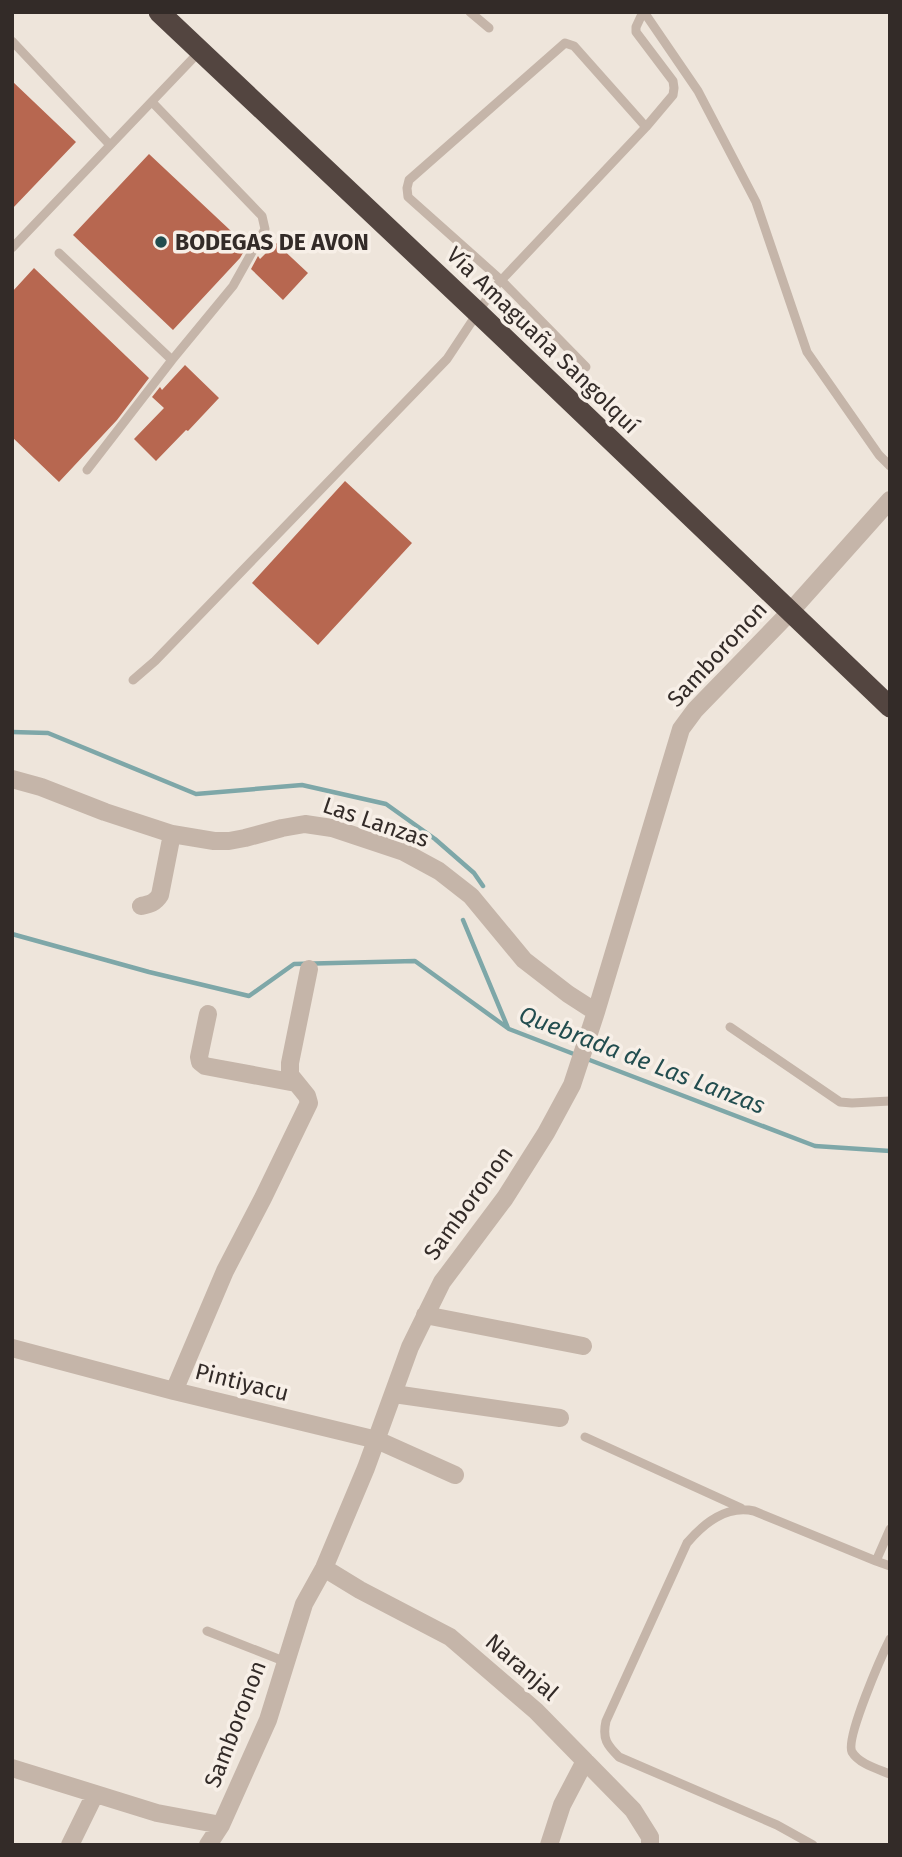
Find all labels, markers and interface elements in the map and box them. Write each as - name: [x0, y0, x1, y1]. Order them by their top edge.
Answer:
- place label: BODEGAS DE AVON: [175, 228, 369, 256]
- marker: BODEGAS DE AVON: [153, 234, 169, 250]
- street label: Vía Amaguaña Sangolquí: [441, 241, 645, 439]
- street label: Samboronon: [661, 595, 773, 713]
- street label: Las Lanzas: [319, 791, 433, 853]
- water label: Quebrada de Las Lanzas: [515, 1000, 769, 1120]
- street label: Samboronon: [417, 1141, 519, 1265]
- street label: Pintiyacu: [192, 1357, 292, 1407]
- street label: Naranjal: [480, 1628, 564, 1707]
- street label: Samboronon: [198, 1656, 272, 1792]

